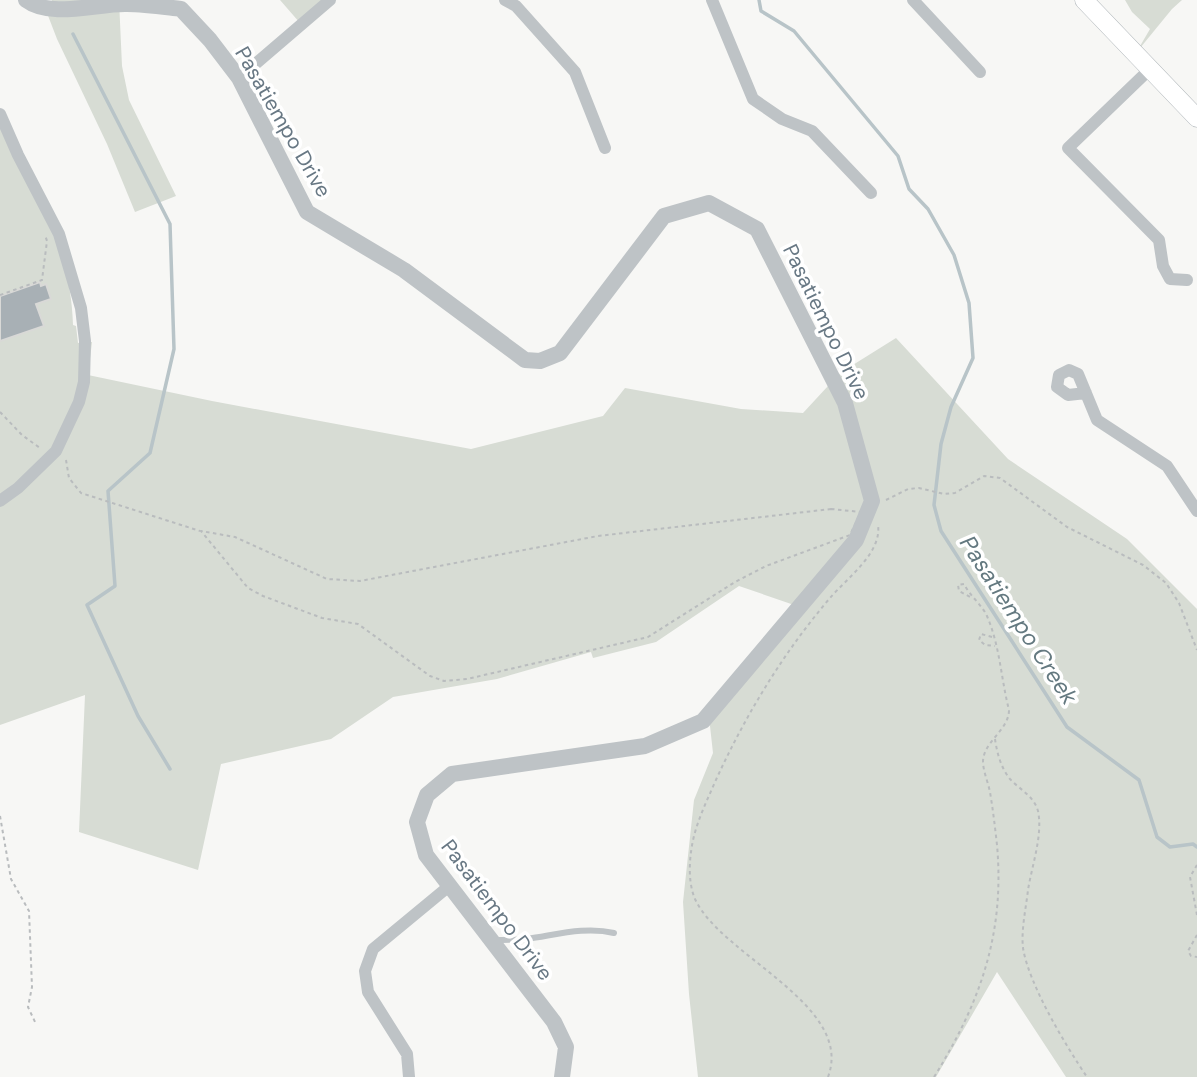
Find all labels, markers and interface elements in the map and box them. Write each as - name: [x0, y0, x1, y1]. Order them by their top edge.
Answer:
- street label: Pasatiempo Drive: [228, 42, 338, 203]
- street label: Pasatiempo Drive: [776, 240, 876, 404]
- water label: Pasatiempo Creek: [953, 530, 1085, 710]
- street label: Pasatiempo Drive: [435, 834, 559, 986]

